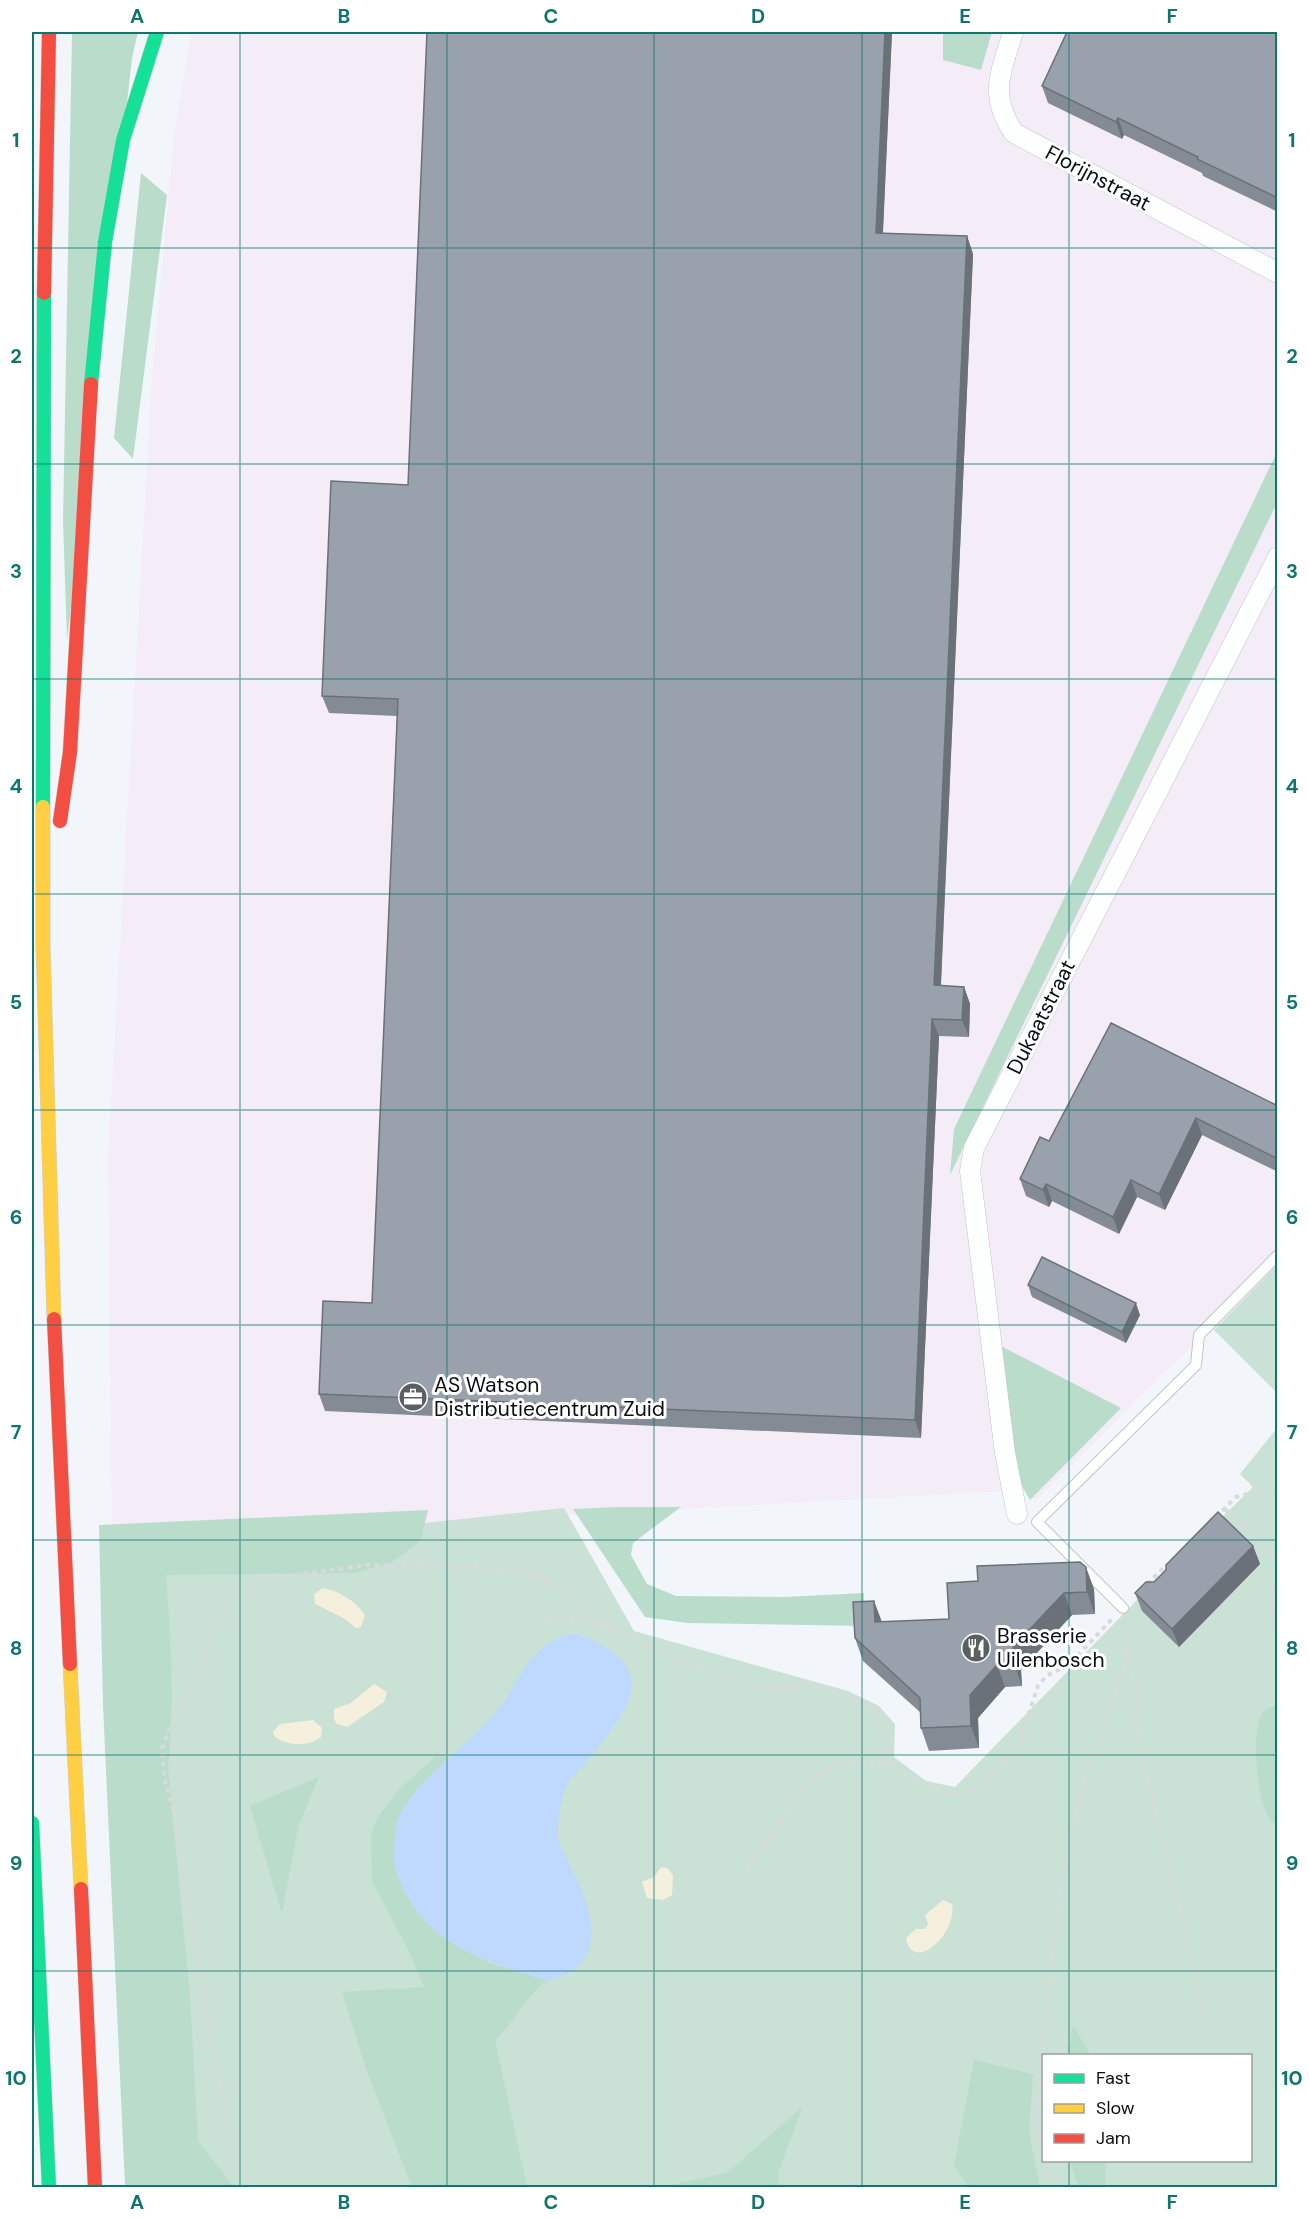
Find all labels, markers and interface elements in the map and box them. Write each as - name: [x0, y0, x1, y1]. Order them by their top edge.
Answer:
- text: A: [130, 3, 144, 29]
- text: B: [338, 3, 350, 29]
- text: C: [544, 3, 558, 29]
- text: D: [751, 3, 765, 29]
- text: E: [959, 3, 971, 29]
- text: F: [1166, 3, 1178, 29]
- text: 1: [12, 127, 20, 153]
- text: 1: [1288, 127, 1296, 153]
- street label: Florijnstraat: [1041, 139, 1155, 217]
- text: 2: [10, 343, 22, 369]
- text: 2: [1286, 343, 1298, 369]
- text: 3: [10, 558, 22, 584]
- text: 3: [1286, 558, 1298, 584]
- text: 4: [10, 773, 23, 799]
- text: 4: [1286, 773, 1299, 799]
- street label: Dukaatstraat: [1000, 955, 1082, 1079]
- text: 5: [10, 989, 22, 1015]
- text: 5: [1286, 989, 1298, 1015]
- text: 6: [10, 1204, 22, 1230]
- text: 6: [1286, 1204, 1298, 1230]
- place label: AS Watson Distributiecentrum Zuid: [434, 1371, 665, 1423]
- office icon: AS Watson Distributiecentrum Zuid: [397, 1381, 429, 1413]
- text: 7: [11, 1419, 22, 1445]
- text: 7: [1287, 1419, 1298, 1445]
- place label: Brasserie Uilenbosch: [997, 1622, 1105, 1674]
- restaurant icon: Brasserie Uilenbosch: [960, 1632, 992, 1664]
- text: 8: [10, 1635, 22, 1661]
- text: 8: [1286, 1635, 1298, 1661]
- text: 9: [10, 1850, 22, 1876]
- text: 9: [1286, 1850, 1298, 1876]
- legend: [1042, 2054, 1252, 2162]
- text: 10: [5, 2065, 27, 2091]
- text: 10: [1281, 2065, 1303, 2091]
- text: Fast: [1096, 2066, 1131, 2090]
- text: Slow: [1096, 2096, 1135, 2120]
- text: Jam: [1096, 2126, 1131, 2150]
- text: A: [130, 2189, 144, 2215]
- text: B: [338, 2189, 350, 2215]
- text: C: [544, 2189, 558, 2215]
- text: D: [751, 2189, 765, 2215]
- text: E: [959, 2189, 971, 2215]
- text: F: [1166, 2189, 1178, 2215]

